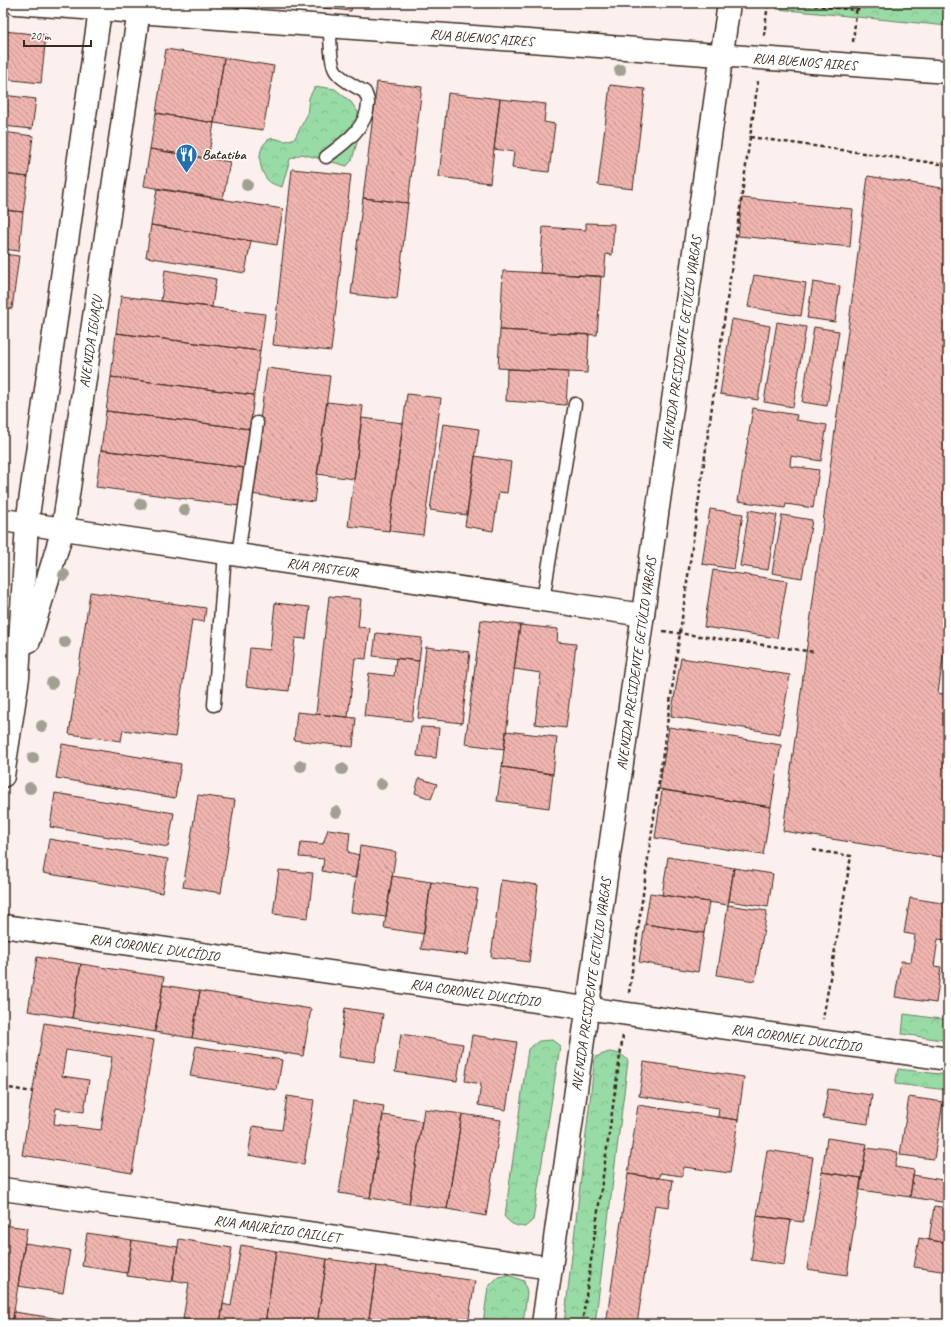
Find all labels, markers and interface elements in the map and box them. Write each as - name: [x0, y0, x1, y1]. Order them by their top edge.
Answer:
- scale bar: [24, 22, 91, 48]
- street label: RUA BUENOS AIRES: [429, 25, 536, 50]
- text: 20 m: [30, 28, 52, 44]
- street label: RUA BUENOS AIRES: [752, 49, 860, 74]
- restaurant icon: Batatiba: [174, 141, 200, 174]
- place label: Batatiba: [202, 146, 248, 163]
- street label: AVENIDA PRESIDENTE GETÚLIO VARGAS: [658, 233, 705, 450]
- street label: AVENIDA IGUAÇU: [75, 292, 106, 389]
- street label: RUA PASTEUR: [286, 554, 361, 581]
- street label: AVENIDA PRESIDENTE GETÚLIO VARGAS: [613, 554, 660, 771]
- street label: AVENIDA PRESIDENTE GETÚLIO VARGAS: [567, 875, 615, 1092]
- street label: RUA CORONEL DULCÍDIO: [89, 930, 222, 965]
- street label: RUA CORONEL DULCÍDIO: [410, 975, 543, 1010]
- street label: RUA CORONEL DULCÍDIO: [730, 1020, 864, 1055]
- street label: RUA MAURÍCIO CAILLET: [213, 1211, 345, 1247]

